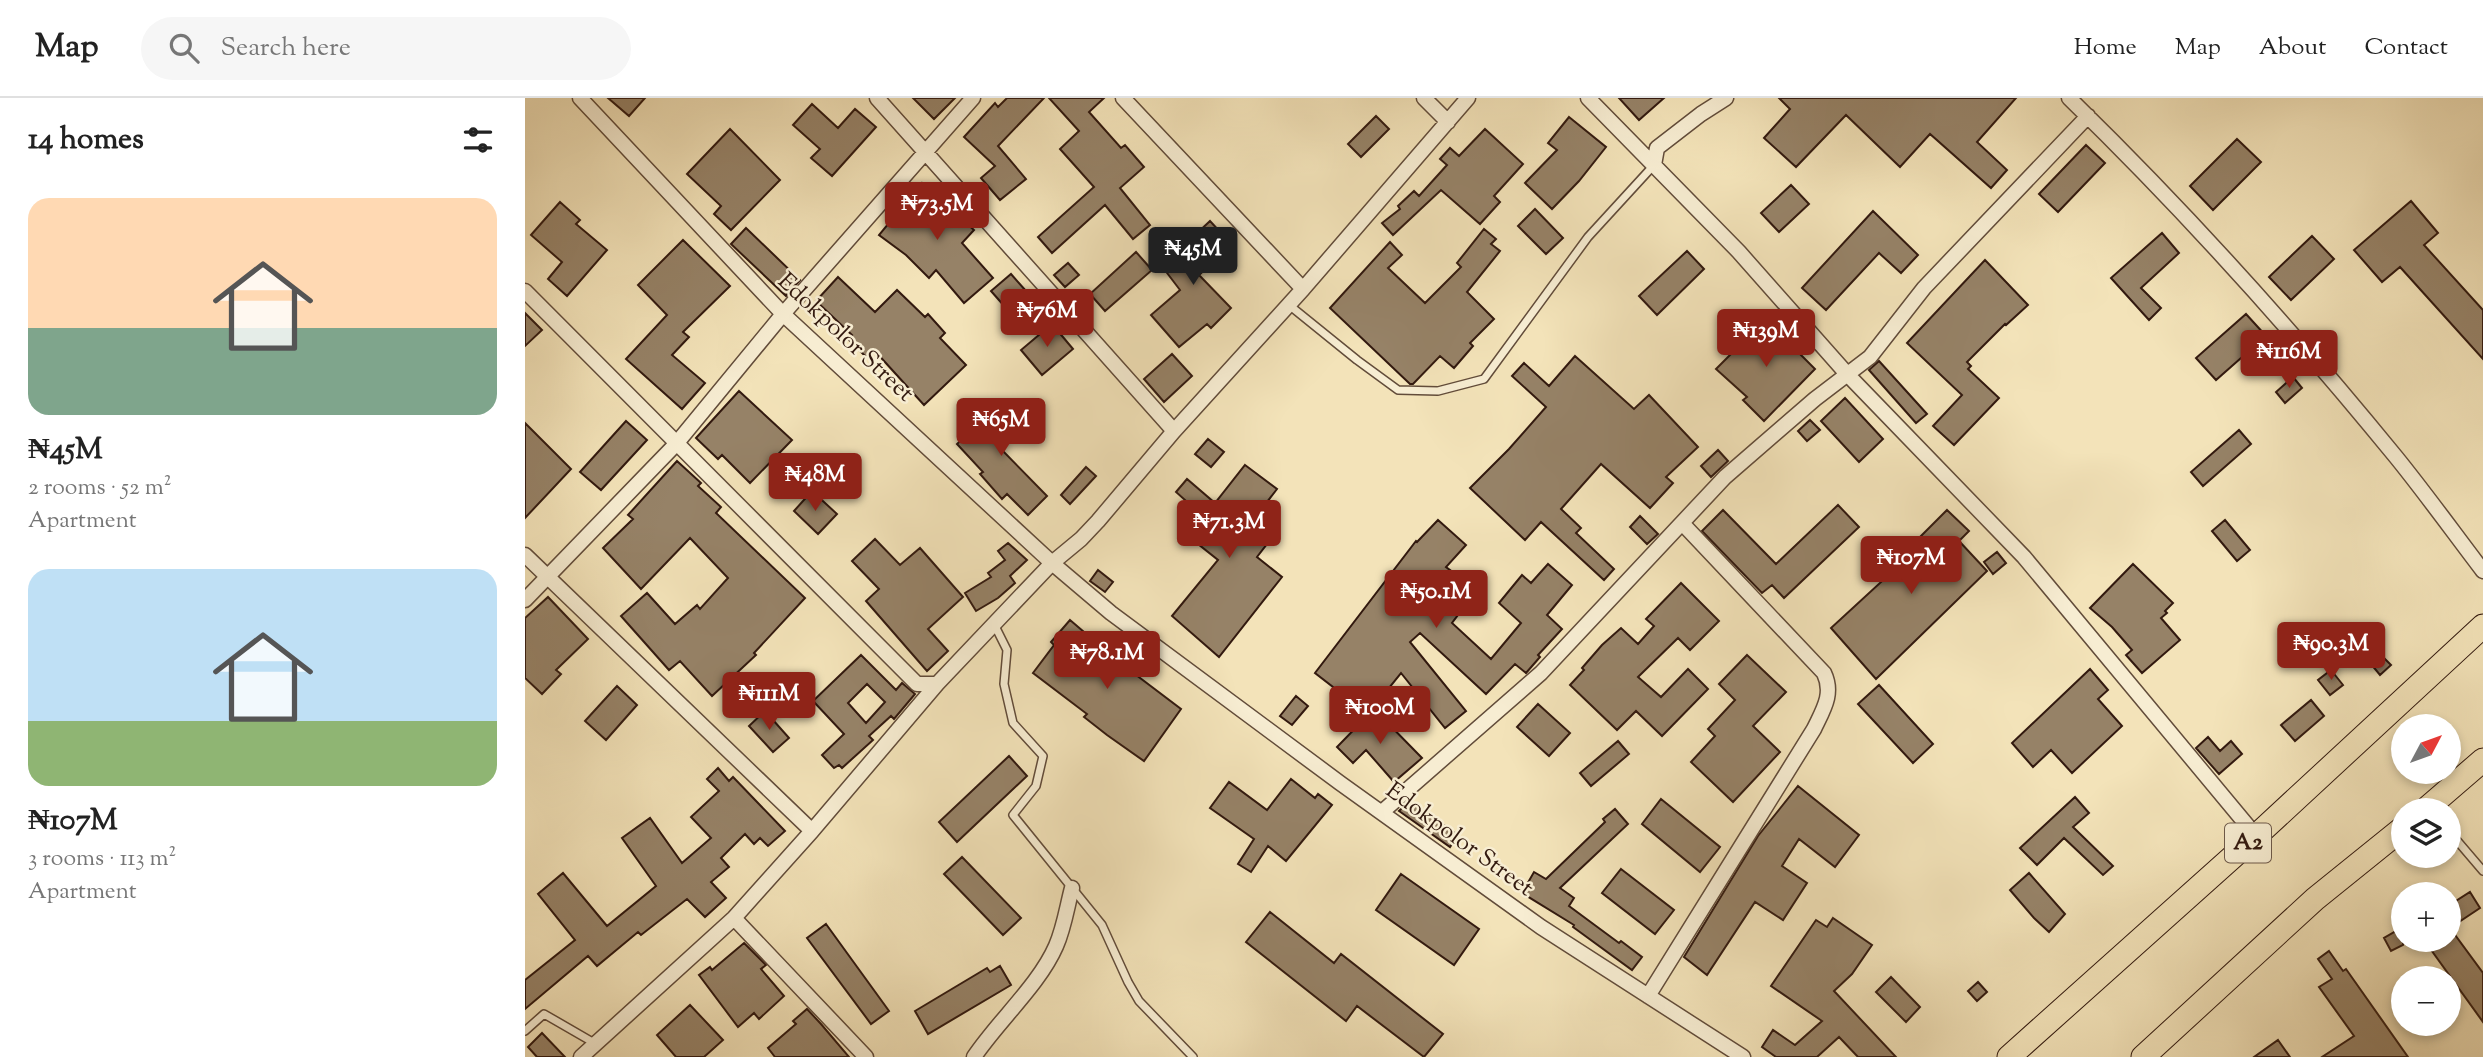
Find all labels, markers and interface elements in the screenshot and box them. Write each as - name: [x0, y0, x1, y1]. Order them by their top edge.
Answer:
- search box: [141, 17, 631, 80]
- text: Map: [35, 24, 99, 72]
- icon: search: [165, 29, 203, 67]
- text: Search here: [221, 30, 351, 67]
- text: Home: [2074, 31, 2137, 65]
- text: Map: [2175, 31, 2221, 65]
- text: About: [2259, 31, 2326, 65]
- text: Contact: [2364, 31, 2448, 65]
- text: 14 homes: [28, 119, 144, 162]
- icon: filters: [459, 121, 497, 159]
- pin: ₦73.5M: [880, 183, 994, 242]
- text: ₦73.5M: [901, 188, 973, 221]
- pin: ₦45M: [1152, 228, 1234, 287]
- text: ₦45M: [1164, 233, 1222, 266]
- icon: home: [200, 243, 326, 369]
- street label: Edokpolor Street: [769, 266, 921, 410]
- pin: ₦76M: [1006, 289, 1088, 349]
- text: ₦76M: [1017, 295, 1077, 328]
- pin: ₦139M: [1717, 310, 1815, 369]
- text: ₦139M: [1733, 315, 1799, 348]
- pin: ₦116M: [2240, 330, 2338, 390]
- text: ₦116M: [2257, 336, 2321, 369]
- pin: ₦65M: [960, 398, 1042, 458]
- text: ₦65M: [972, 404, 1030, 437]
- text: ₦45M: [28, 429, 103, 472]
- pin: ₦48M: [774, 454, 856, 513]
- text: ₦48M: [785, 459, 845, 492]
- text: 2 rooms · 52 m²: [28, 472, 171, 505]
- pin: ₦71.3M: [1172, 500, 1286, 560]
- text: Apartment: [28, 505, 137, 538]
- text: ₦71.3M: [1193, 506, 1265, 539]
- pin: ₦107M: [1862, 536, 1960, 596]
- text: ₦107M: [1877, 542, 1945, 575]
- pin: ₦50.1M: [1379, 570, 1493, 630]
- text: ₦50.1M: [1401, 576, 1471, 609]
- icon: home: [200, 614, 326, 740]
- pin: ₦90.3M: [2274, 622, 2388, 682]
- text: ₦90.3M: [2293, 628, 2369, 661]
- pin: ₦78.1M: [1050, 632, 1164, 691]
- text: ₦78.1M: [1070, 637, 1144, 670]
- pin: ₦111M: [720, 672, 818, 732]
- text: ₦111M: [738, 678, 800, 711]
- pin: ₦100M: [1331, 686, 1429, 746]
- text: ₦100M: [1345, 692, 1415, 725]
- north arrow: [2391, 714, 2461, 784]
- map controls: [2391, 714, 2461, 1036]
- street label: Edokpolor Street: [1378, 775, 1540, 905]
- button: layers: [2391, 798, 2461, 868]
- text: ₦107M: [28, 800, 118, 843]
- road number: A2: [2225, 824, 2271, 862]
- text: 3 rooms · 113 m²: [28, 843, 176, 876]
- text: Apartment: [28, 876, 137, 909]
- button: +: [2391, 882, 2461, 952]
- button: −: [2391, 966, 2461, 1036]

